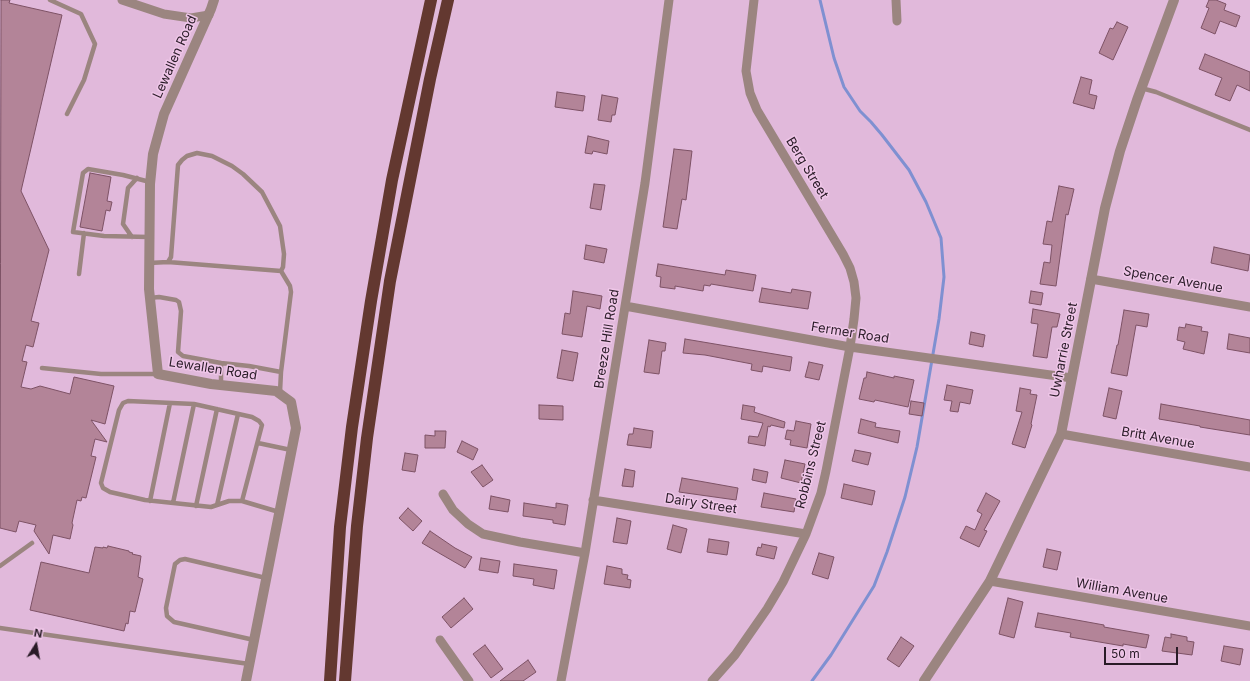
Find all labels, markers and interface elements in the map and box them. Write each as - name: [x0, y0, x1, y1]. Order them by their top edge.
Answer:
- street label: Lewallen Road: [150, 13, 200, 101]
- street label: Berg Street: [783, 134, 831, 202]
- street label: Spencer Avenue: [1122, 264, 1224, 296]
- street label: Breeze Hill Road: [591, 288, 623, 390]
- street label: Uwharrie Street: [1047, 301, 1081, 399]
- street label: Fermer Road: [810, 319, 890, 347]
- street label: Lewallen Road: [168, 354, 258, 384]
- street label: Robbins Street: [793, 419, 829, 511]
- street label: Britt Avenue: [1120, 424, 1196, 452]
- street label: Dairy Street: [664, 491, 738, 517]
- street label: William Avenue: [1075, 575, 1169, 607]
- north arrow: [16, 625, 56, 665]
- text: N: [33, 626, 44, 641]
- scale bar: [1106, 639, 1180, 665]
- text: 50 m: [1111, 646, 1140, 661]

